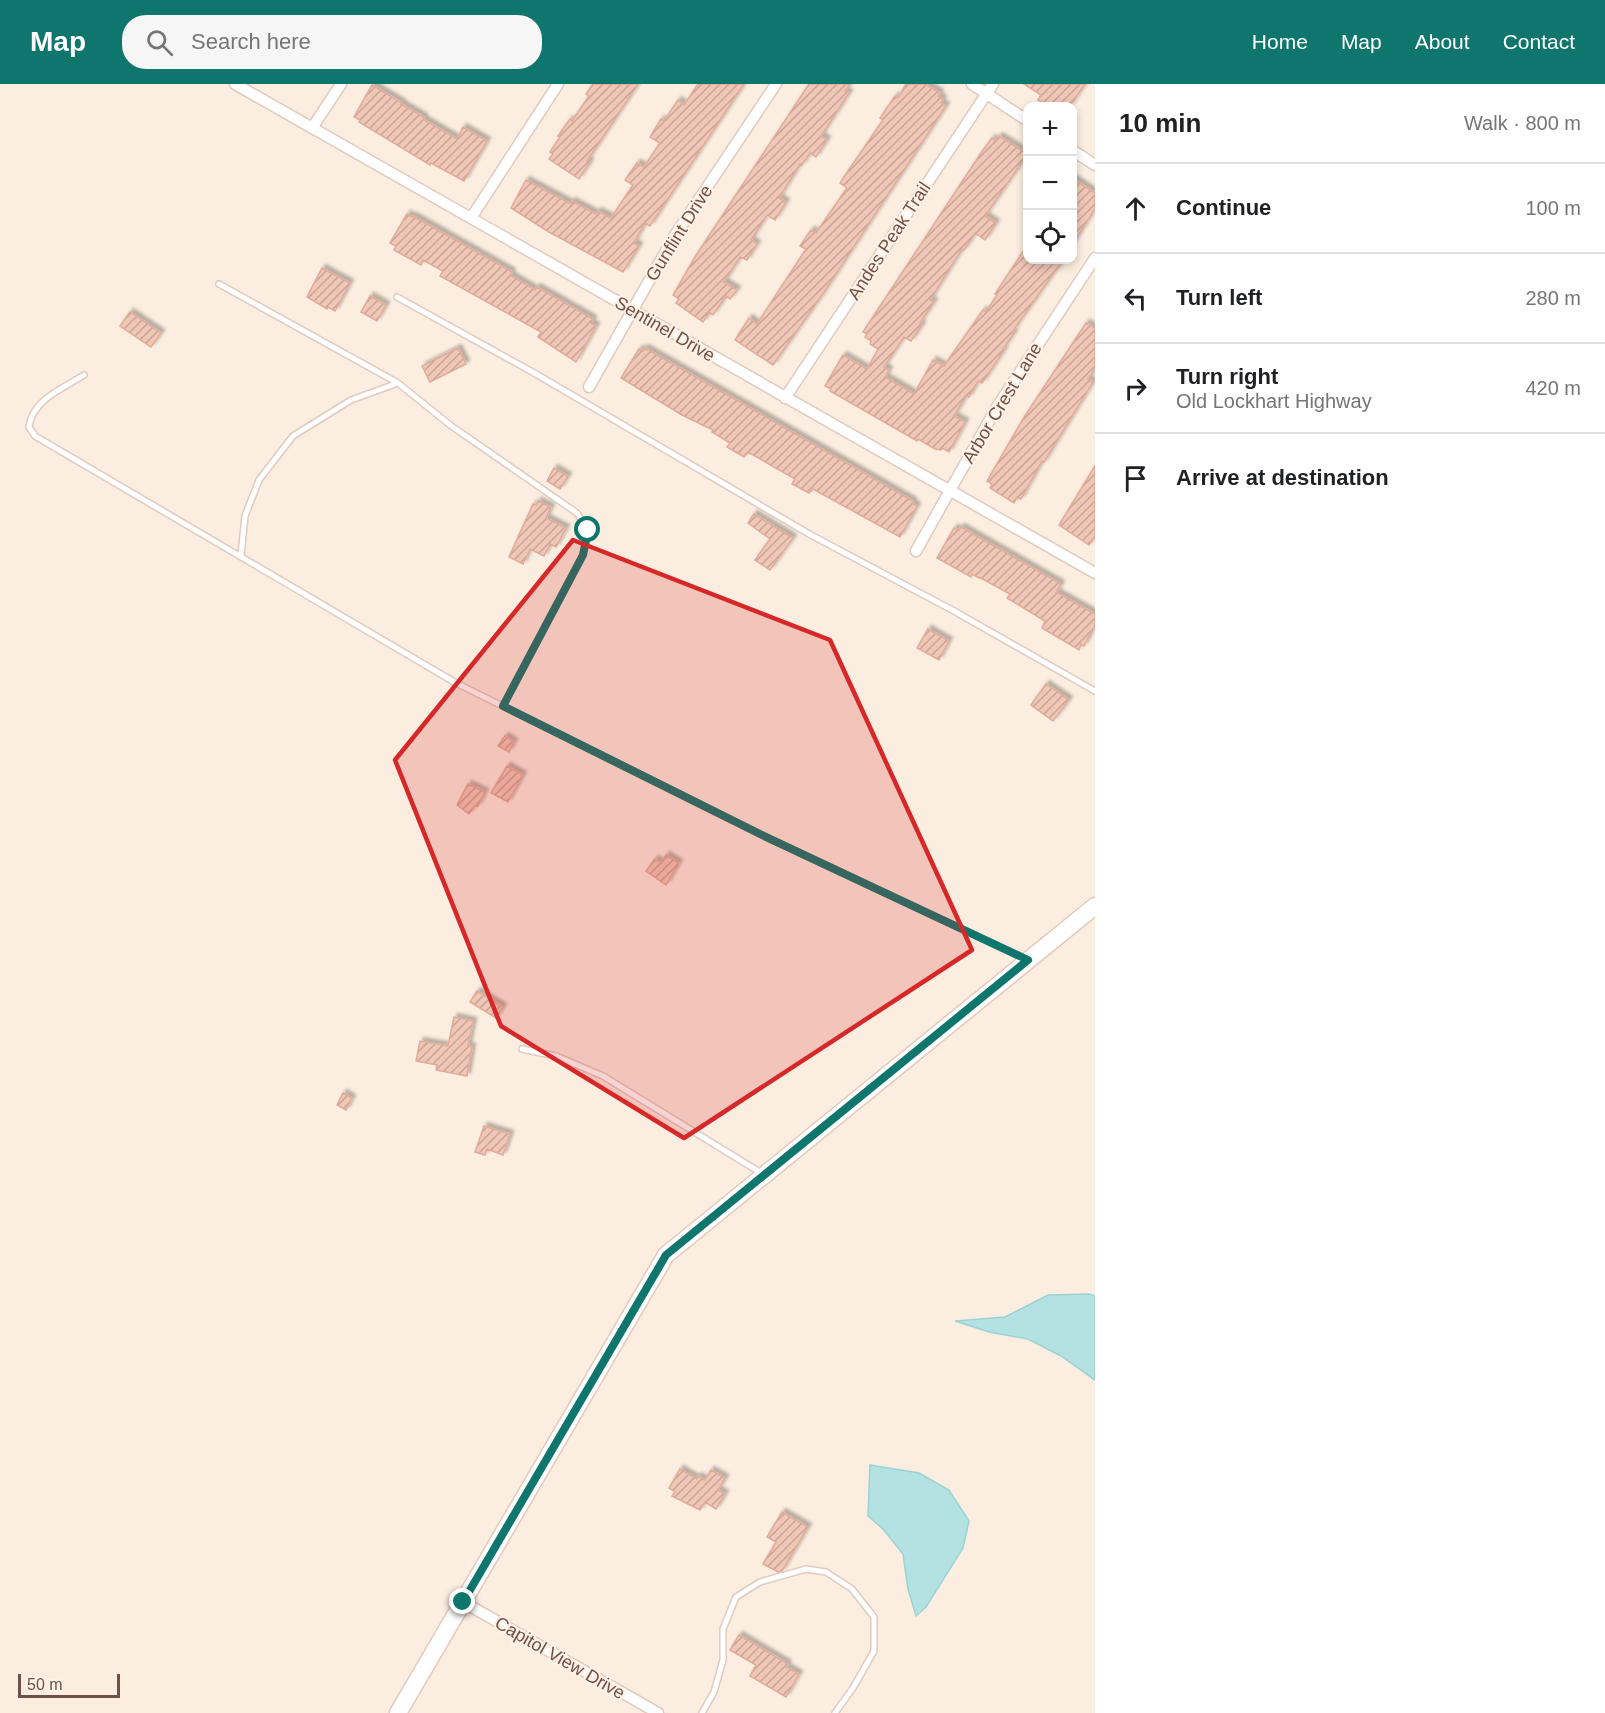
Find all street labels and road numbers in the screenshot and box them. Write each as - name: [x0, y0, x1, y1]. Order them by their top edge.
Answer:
- street label: Andes Peak Trail: [844, 178, 934, 304]
- street label: Gunflint Drive: [642, 181, 716, 285]
- street label: Sentinel Drive: [611, 292, 719, 366]
- street label: Arbor Crest Lane: [958, 339, 1046, 467]
- street label: Capitol View Drive: [491, 1613, 629, 1703]

